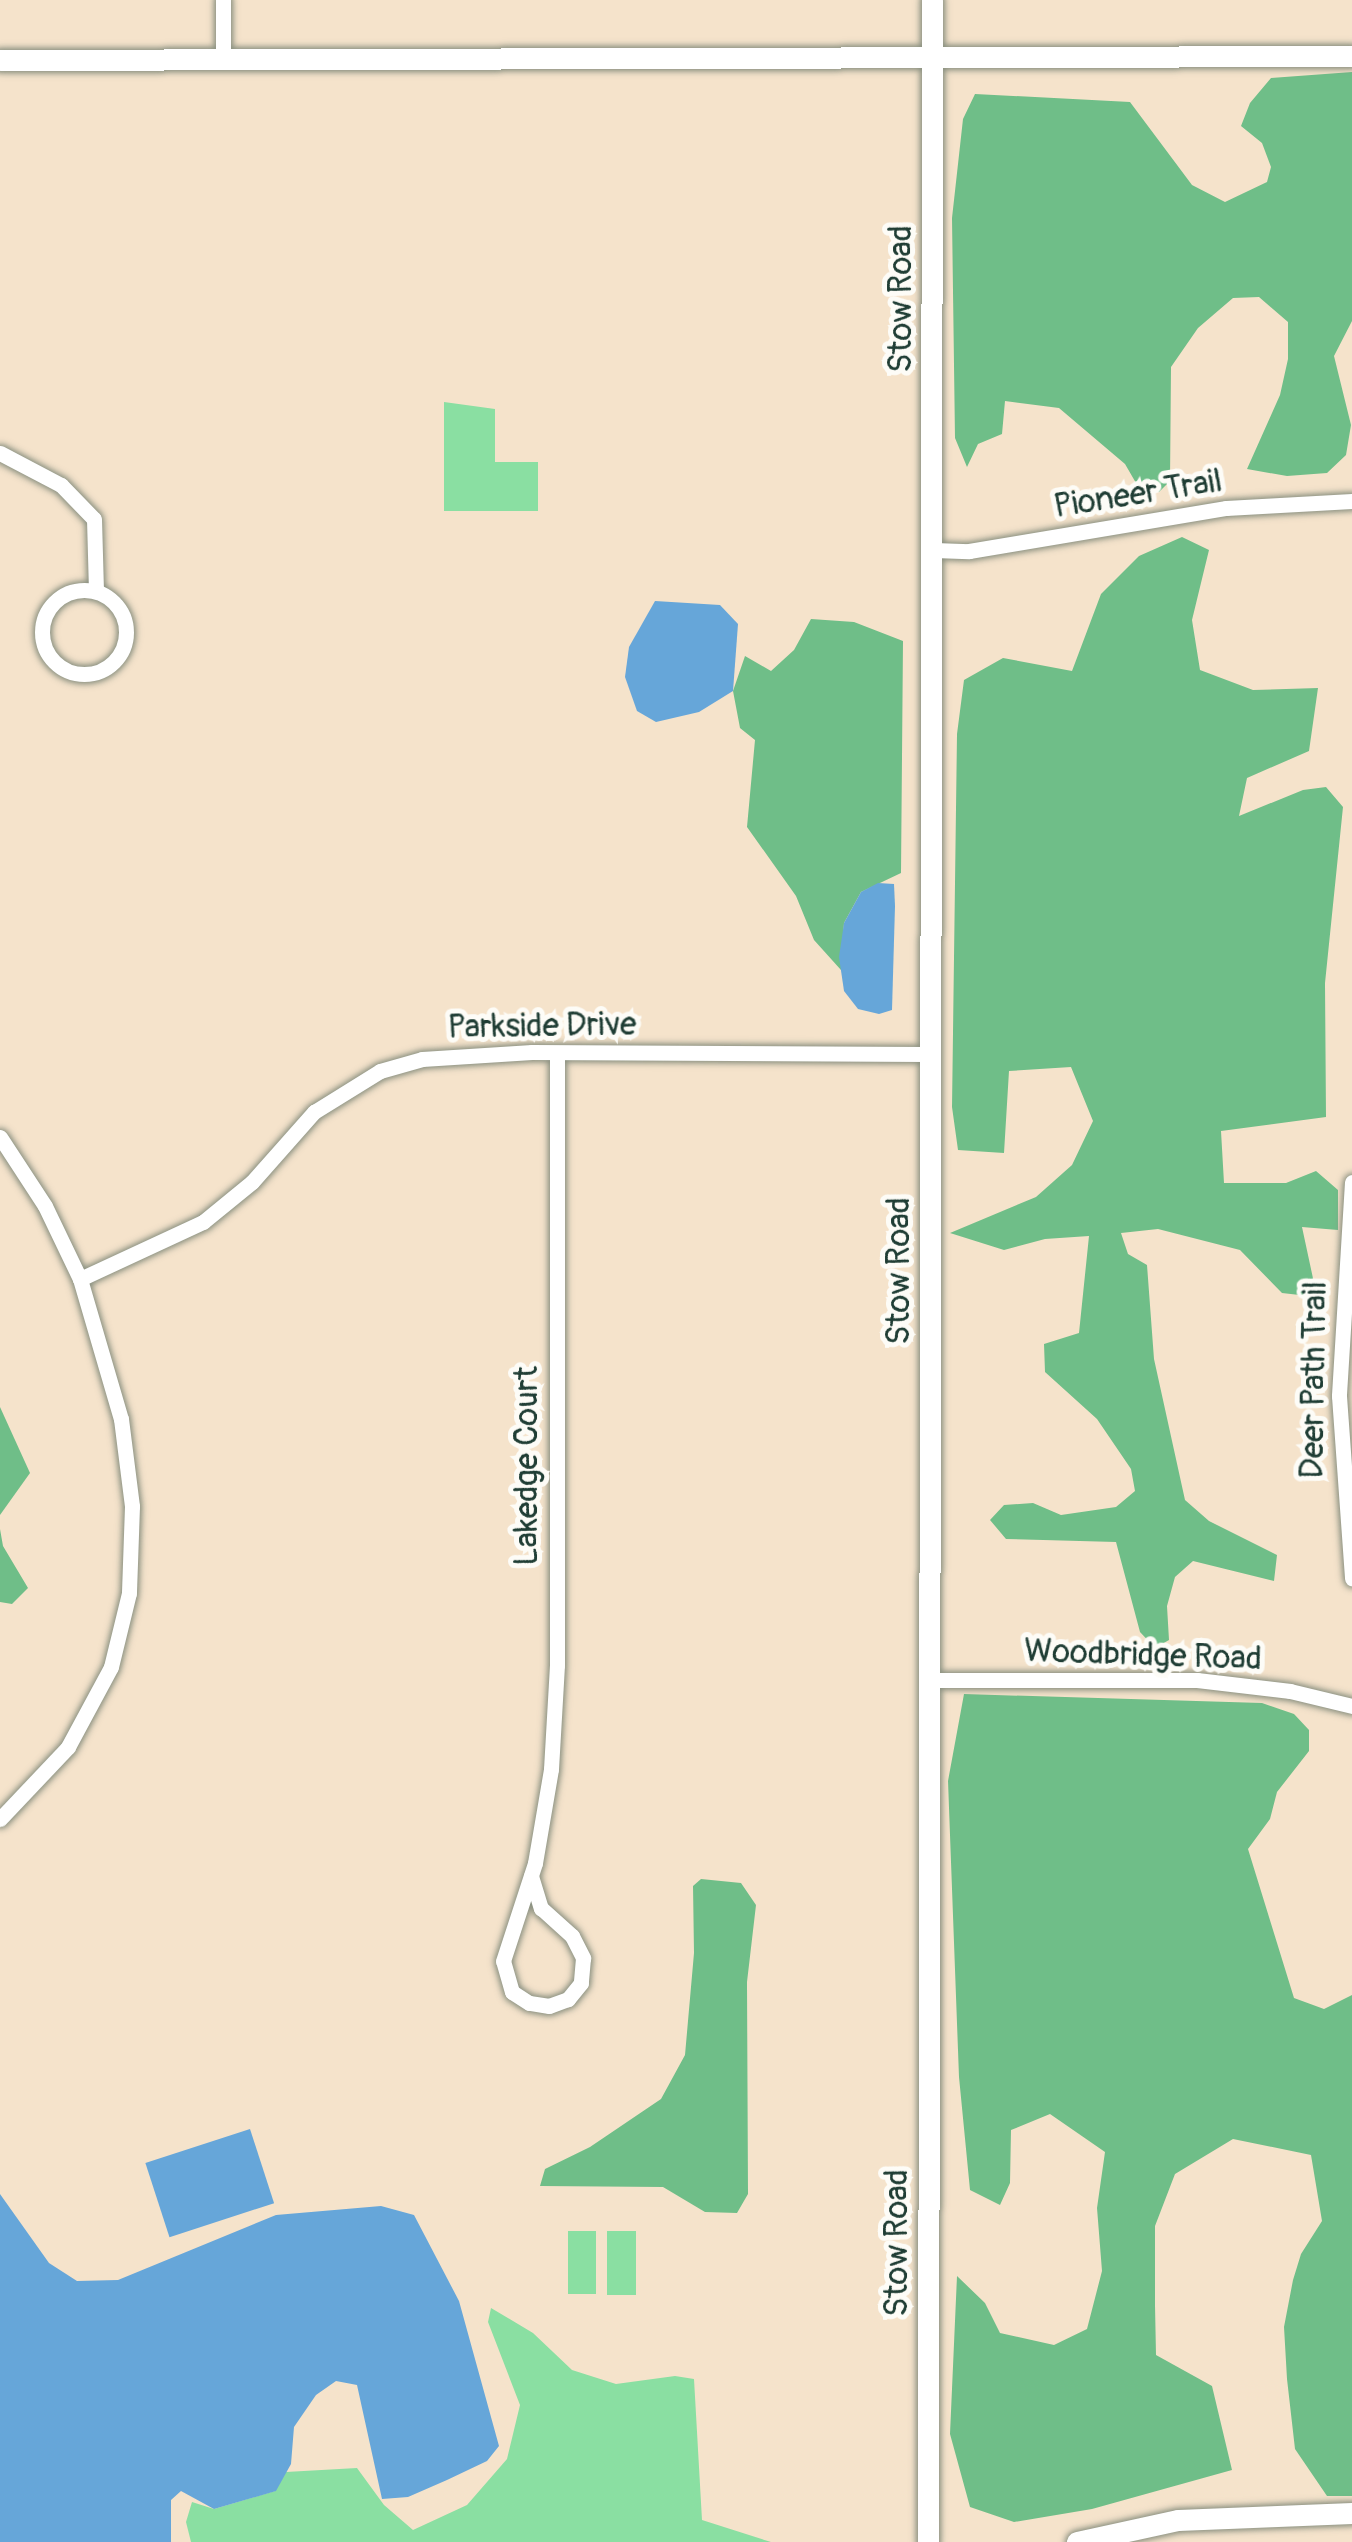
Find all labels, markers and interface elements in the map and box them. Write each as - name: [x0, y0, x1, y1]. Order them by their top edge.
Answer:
- street label: Stow Road: [881, 225, 921, 373]
- street label: Pioneer Trail: [1051, 461, 1225, 527]
- street label: Parkside Drive: [447, 1005, 637, 1047]
- street label: Stow Road: [879, 1197, 919, 1345]
- street label: Deer Path Trail: [1292, 1281, 1336, 1479]
- street label: Lakedge Court: [507, 1366, 547, 1566]
- street label: Woodbridge Road: [1023, 1631, 1263, 1679]
- street label: Stow Road: [877, 2169, 917, 2317]

